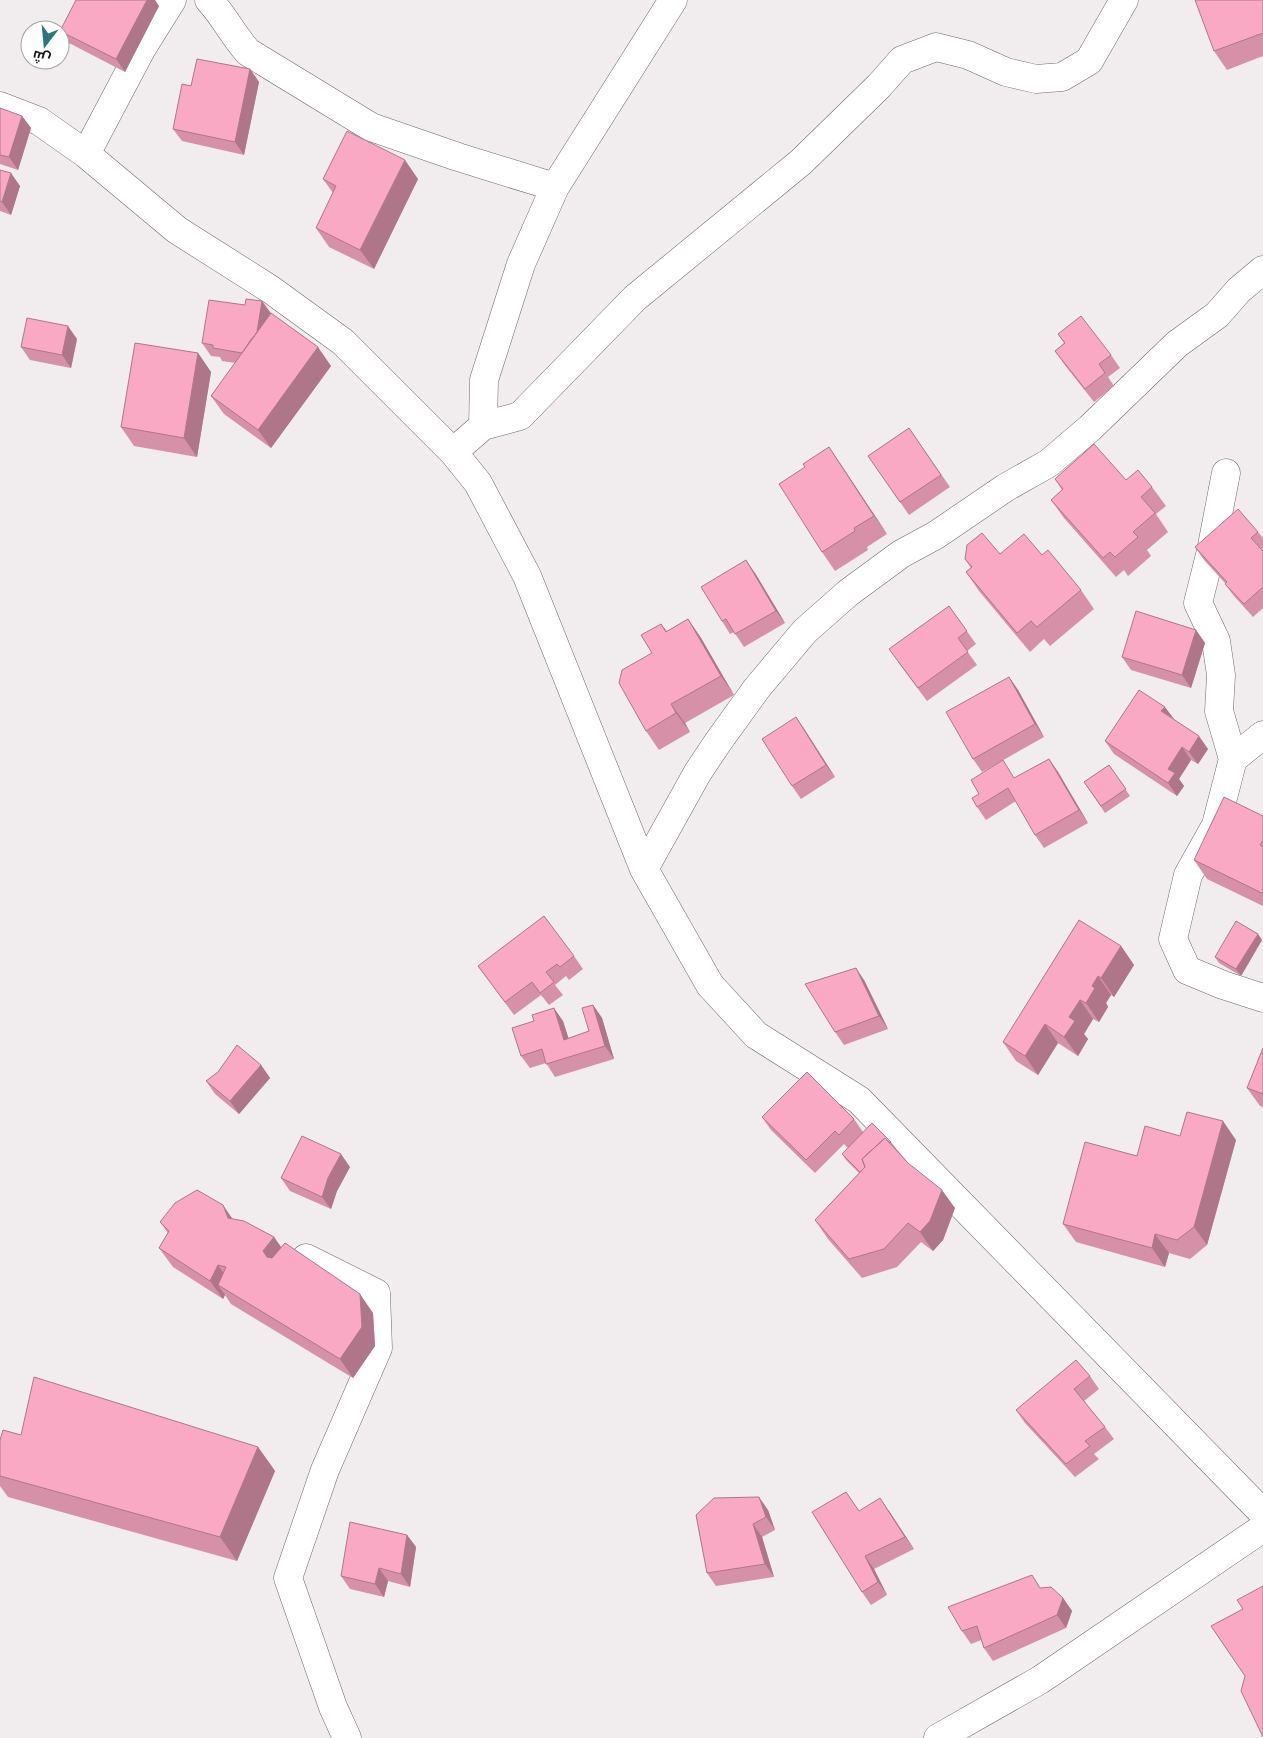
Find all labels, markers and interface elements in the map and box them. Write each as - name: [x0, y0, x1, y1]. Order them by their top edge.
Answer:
- north arrow: [20, 20, 70, 70]
- text: ش: [30, 46, 53, 69]

